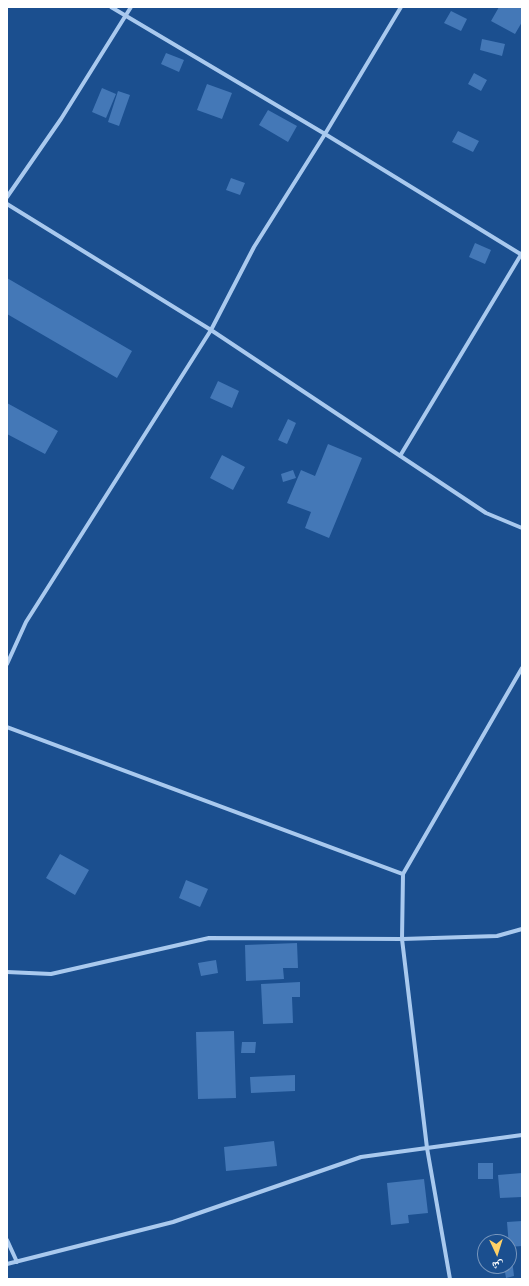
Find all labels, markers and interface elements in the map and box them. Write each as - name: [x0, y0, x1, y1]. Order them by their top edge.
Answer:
- north arrow: [477, 1234, 517, 1274]
- text: ش: [492, 1259, 504, 1272]

